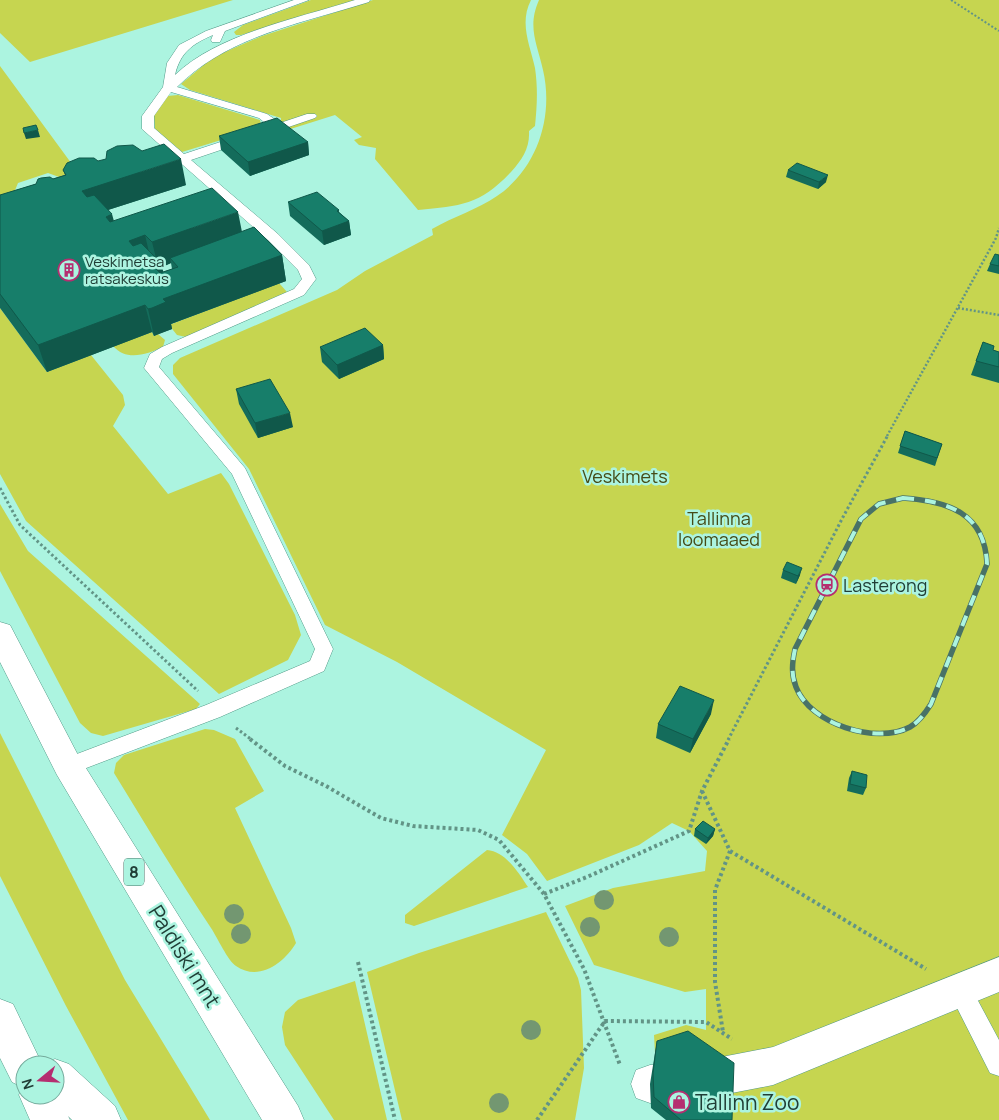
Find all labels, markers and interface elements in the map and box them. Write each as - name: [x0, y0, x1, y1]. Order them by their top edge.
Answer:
- place label: Veskimetsa ratsakeskus: [85, 251, 169, 289]
- building icon: Veskimetsa ratsakeskus: [57, 258, 81, 282]
- park label: Veskimets: [582, 464, 668, 488]
- park label: Tallinna loomaaed: [678, 506, 760, 551]
- station icon: Lasterong: [815, 573, 839, 597]
- place label: Lasterong: [843, 573, 927, 597]
- road number: 8: [124, 859, 144, 886]
- street label: Paldiski mnt: [143, 900, 227, 1012]
- north arrow: [15, 1055, 65, 1105]
- text: N: [17, 1076, 38, 1092]
- place label: Tallinn Zoo: [695, 1088, 799, 1116]
- shop icon: Tallinn Zoo: [667, 1090, 691, 1114]

